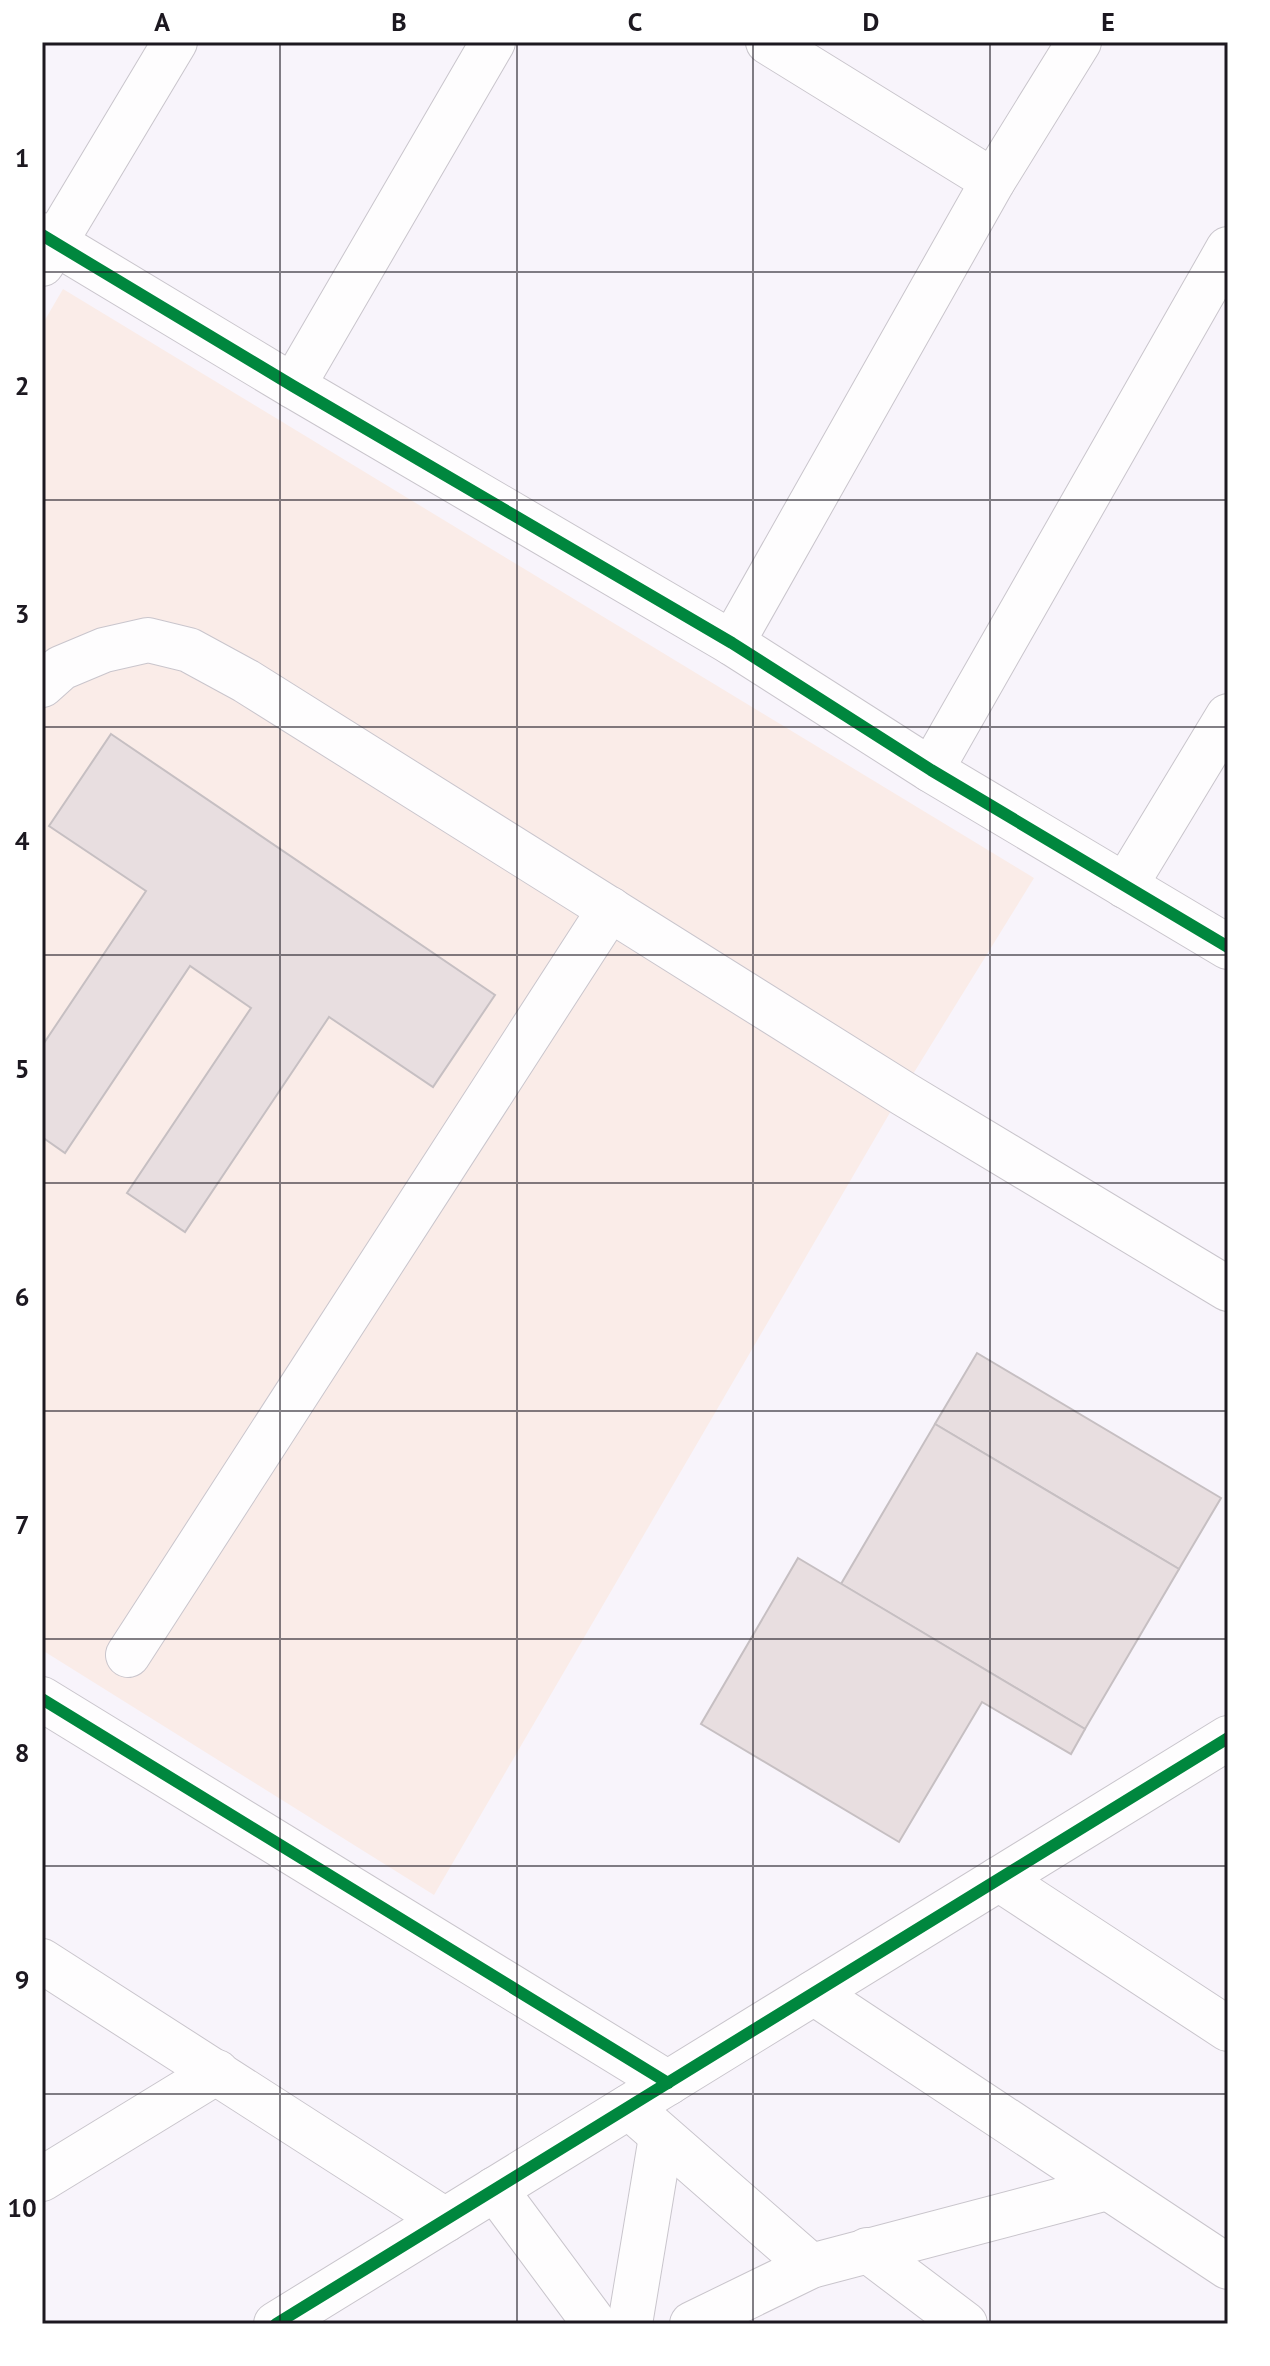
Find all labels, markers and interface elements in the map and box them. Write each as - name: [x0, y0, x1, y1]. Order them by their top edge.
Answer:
- text: A: [154, 5, 170, 38]
- text: B: [391, 5, 407, 38]
- text: C: [628, 5, 642, 38]
- text: D: [863, 5, 879, 38]
- text: E: [1101, 5, 1115, 38]
- text: 1: [15, 141, 29, 174]
- text: 2: [15, 369, 29, 402]
- text: 3: [15, 597, 29, 630]
- text: 4: [15, 824, 30, 857]
- text: 5: [15, 1052, 29, 1085]
- text: 6: [15, 1280, 29, 1313]
- text: 7: [15, 1508, 29, 1541]
- text: 8: [15, 1736, 29, 1769]
- text: 9: [15, 1963, 29, 1996]
- text: 10: [7, 2191, 37, 2224]

